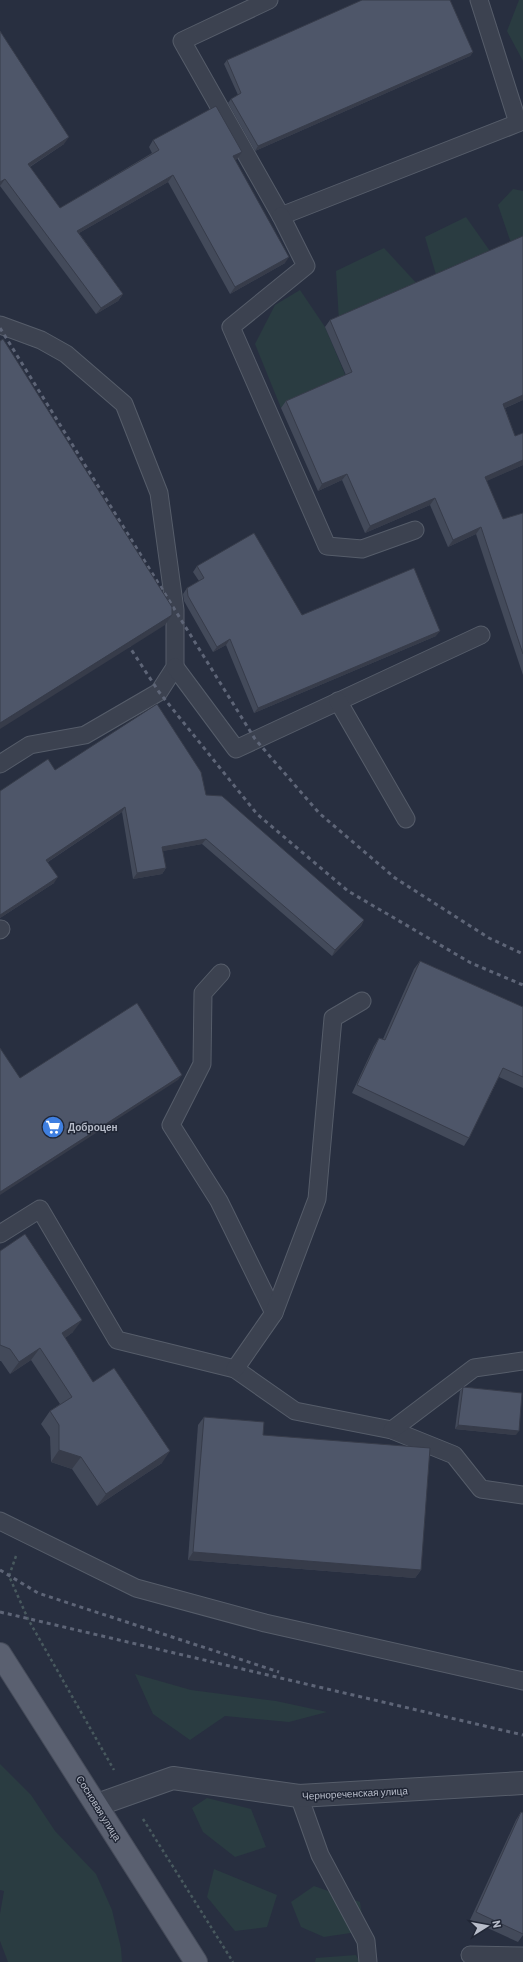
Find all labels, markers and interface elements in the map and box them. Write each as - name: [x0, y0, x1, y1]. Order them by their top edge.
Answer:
- supermarket icon: Доброцен: [40, 1114, 66, 1140]
- place label: Доброцен: [68, 1121, 118, 1133]
- street label: Сосновая улица: [74, 1773, 124, 1843]
- street label: Чернореченская улица: [302, 1784, 409, 1802]
- north arrow: [467, 1906, 507, 1946]
- text: N: [490, 1919, 504, 1929]

